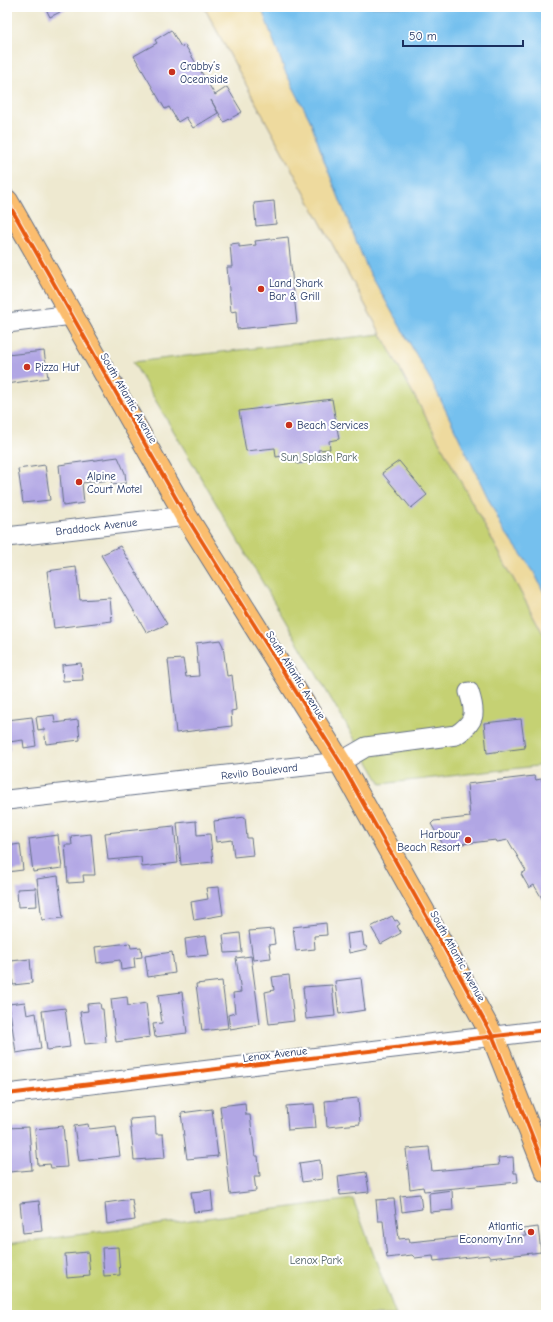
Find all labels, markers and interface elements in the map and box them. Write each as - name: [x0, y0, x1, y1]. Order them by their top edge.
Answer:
- scale bar: [403, 22, 523, 48]
- text: 50 m: [409, 29, 437, 43]
- place label: Crabby’s Oceanside: [180, 60, 229, 86]
- marker: Crabby’s Oceanside: [167, 67, 177, 77]
- place label: Land Shark Bar & Grill: [269, 277, 324, 303]
- marker: Land Shark Bar & Grill: [256, 284, 266, 294]
- street label: South Atlantic Avenue: [97, 351, 160, 446]
- place label: Pizza Hut: [35, 361, 80, 374]
- marker: Pizza Hut: [22, 362, 32, 372]
- place label: Beach Services: [297, 419, 369, 432]
- marker: Beach Services: [284, 420, 294, 430]
- park label: Sun Splash Park: [281, 451, 358, 464]
- place label: Alpine Court Motel: [87, 470, 142, 496]
- marker: Alpine Court Motel: [74, 477, 84, 487]
- street label: Braddock Avenue: [55, 516, 138, 538]
- street label: South Atlantic Avenue: [263, 629, 328, 722]
- street label: Revilo Boulevard: [220, 761, 299, 783]
- place label: Harbour Beach Resort: [397, 828, 461, 854]
- marker: Harbour Beach Resort: [463, 835, 473, 845]
- street label: South Atlantic Avenue: [427, 908, 488, 1004]
- street label: Lenox Avenue: [242, 1044, 309, 1065]
- place label: Atlantic Economy Inn: [459, 1220, 524, 1246]
- marker: Atlantic Economy Inn: [526, 1227, 536, 1237]
- park label: Lenox Park: [290, 1254, 343, 1267]

